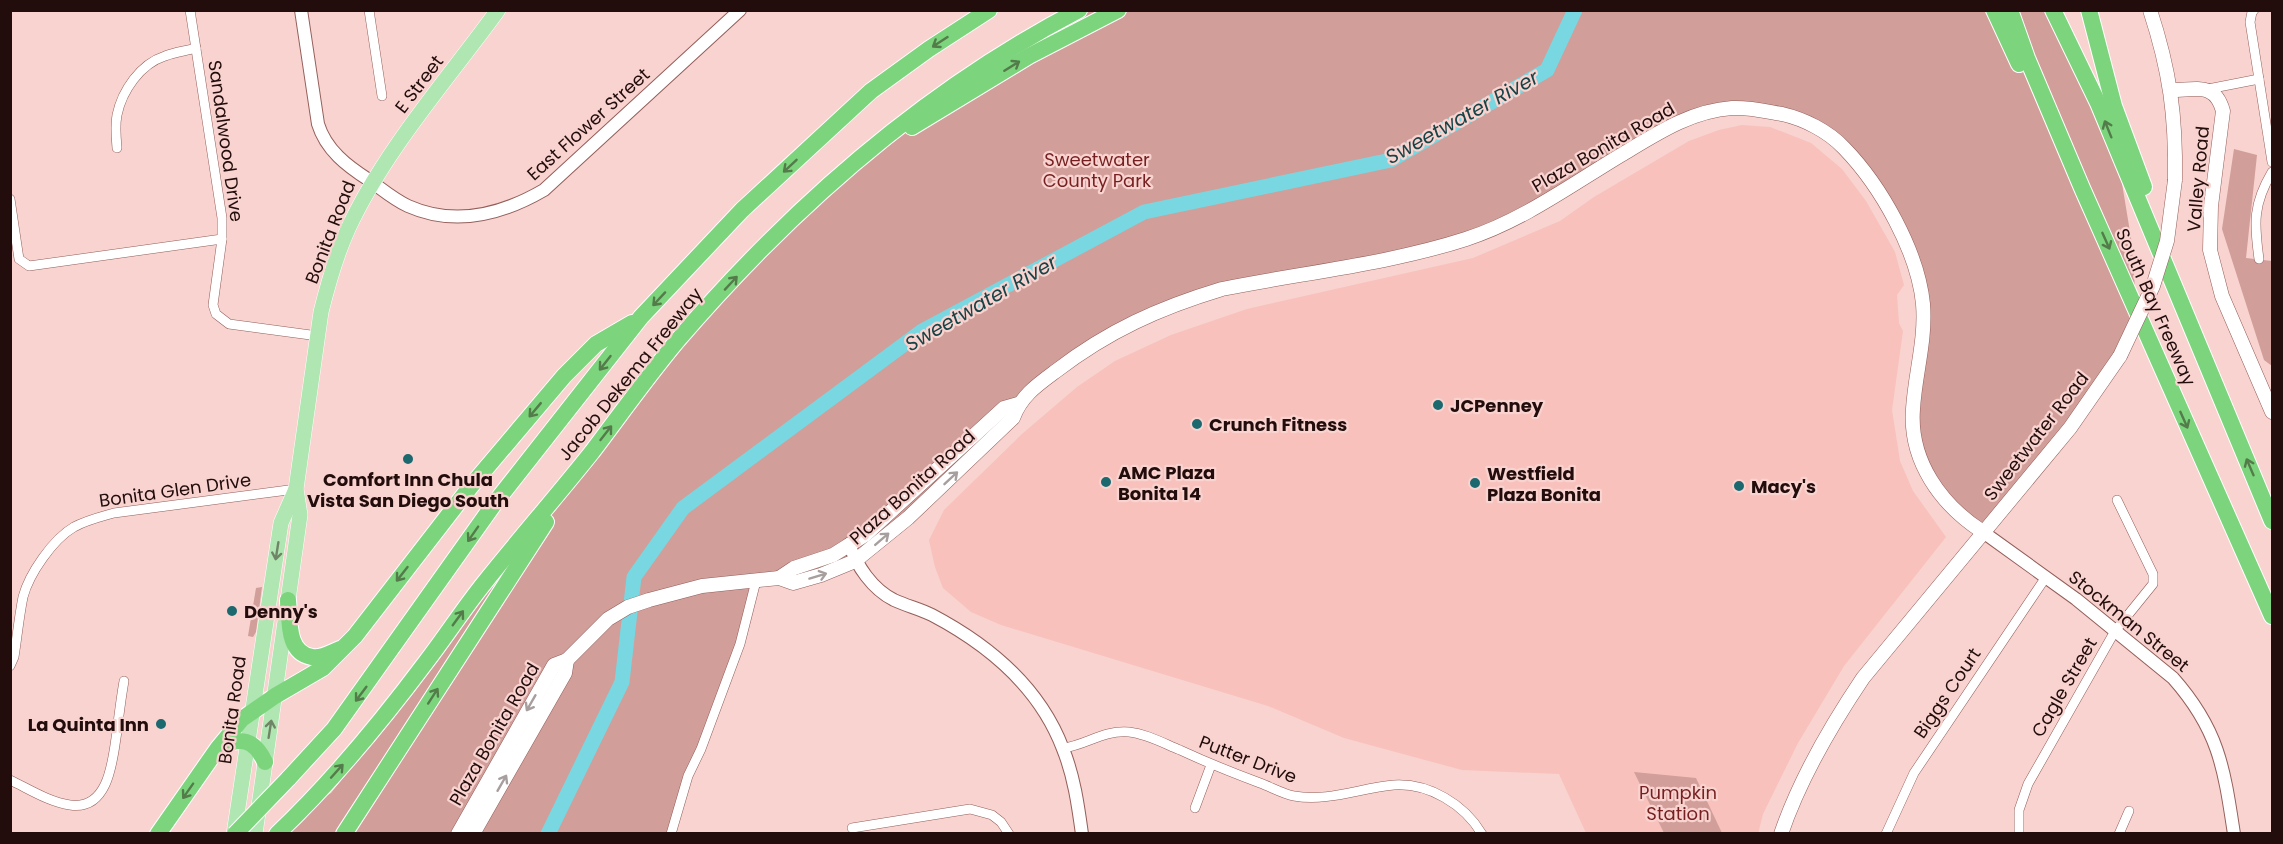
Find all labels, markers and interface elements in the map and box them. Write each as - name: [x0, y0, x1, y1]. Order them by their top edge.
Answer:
- one-way arrow: [932, 36, 949, 48]
- street label: E Street: [389, 50, 449, 118]
- street label: Sandalwood Drive: [202, 59, 250, 223]
- one-way arrow: [1003, 59, 1020, 71]
- street label: East Flower Street: [521, 62, 655, 186]
- water label: Sweetwater River: [1380, 63, 1544, 171]
- street label: Plaza Bonita Road: [1527, 96, 1679, 198]
- one-way arrow: [2102, 120, 2113, 138]
- street label: Valley Road: [2181, 125, 2215, 233]
- park label: Sweetwater County Park: [1043, 147, 1152, 193]
- one-way arrow: [783, 159, 798, 173]
- street label: Bonita Road: [299, 177, 361, 287]
- street label: South Bay Freeway: [2110, 224, 2202, 390]
- one-way arrow: [2100, 232, 2112, 250]
- water label: Sweetwater River: [900, 248, 1063, 358]
- one-way arrow: [723, 276, 738, 291]
- street label: Jacob Dekema Freeway: [552, 282, 708, 466]
- one-way arrow: [651, 291, 666, 306]
- one-way arrow: [598, 355, 611, 371]
- street label: Sweetwater Road: [1978, 366, 2094, 506]
- place label: JCPenney: [1450, 393, 1544, 418]
- marker: JCPenney: [1431, 398, 1445, 412]
- one-way arrow: [528, 402, 542, 417]
- one-way arrow: [2179, 410, 2190, 429]
- place label: Crunch Fitness: [1209, 412, 1347, 437]
- marker: Crunch Fitness: [1190, 417, 1204, 431]
- street label: Plaza Bonita Road: [844, 424, 980, 550]
- one-way arrow: [599, 425, 612, 441]
- marker: Comfort Inn Chula Vista San Diego South: [401, 452, 415, 466]
- one-way arrow: [2244, 458, 2255, 477]
- place label: AMC Plaza Bonita 14: [1118, 460, 1215, 506]
- place label: Westfield Plaza Bonita: [1487, 461, 1601, 507]
- street label: Bonita Glen Drive: [97, 467, 253, 513]
- place label: Comfort Inn Chula Vista San Diego South: [307, 467, 509, 513]
- one-way arrow: [943, 470, 958, 485]
- place label: Macy's: [1751, 474, 1816, 499]
- marker: AMC Plaza Bonita 14: [1099, 475, 1113, 489]
- marker: Westfield Plaza Bonita: [1468, 476, 1482, 490]
- marker: Macy's: [1732, 479, 1746, 493]
- one-way arrow: [467, 526, 479, 542]
- one-way arrow: [874, 533, 890, 546]
- one-way arrow: [271, 541, 282, 560]
- street label: Stockman Street: [2063, 565, 2195, 677]
- one-way arrow: [396, 566, 409, 582]
- one-way arrow: [808, 569, 827, 580]
- place label: Denny's: [244, 599, 318, 624]
- marker: Denny's: [225, 604, 239, 618]
- one-way arrow: [452, 611, 465, 627]
- street label: Cagle Street: [2025, 633, 2103, 741]
- street label: Biggs Court: [1908, 643, 1986, 743]
- street label: Bonita Road: [212, 654, 252, 766]
- street label: Plaza Bonita Road: [443, 658, 545, 810]
- one-way arrow: [354, 685, 367, 701]
- one-way arrow: [428, 688, 440, 705]
- one-way arrow: [525, 694, 537, 711]
- place label: La Quinta Inn: [28, 712, 149, 737]
- marker: La Quinta Inn: [154, 717, 168, 731]
- one-way arrow: [265, 720, 276, 739]
- street label: Putter Drive: [1196, 729, 1300, 789]
- one-way arrow: [330, 764, 344, 779]
- one-way arrow: [497, 775, 509, 792]
- park label: Pumpkin Station: [1639, 780, 1717, 826]
- one-way arrow: [182, 782, 194, 799]

